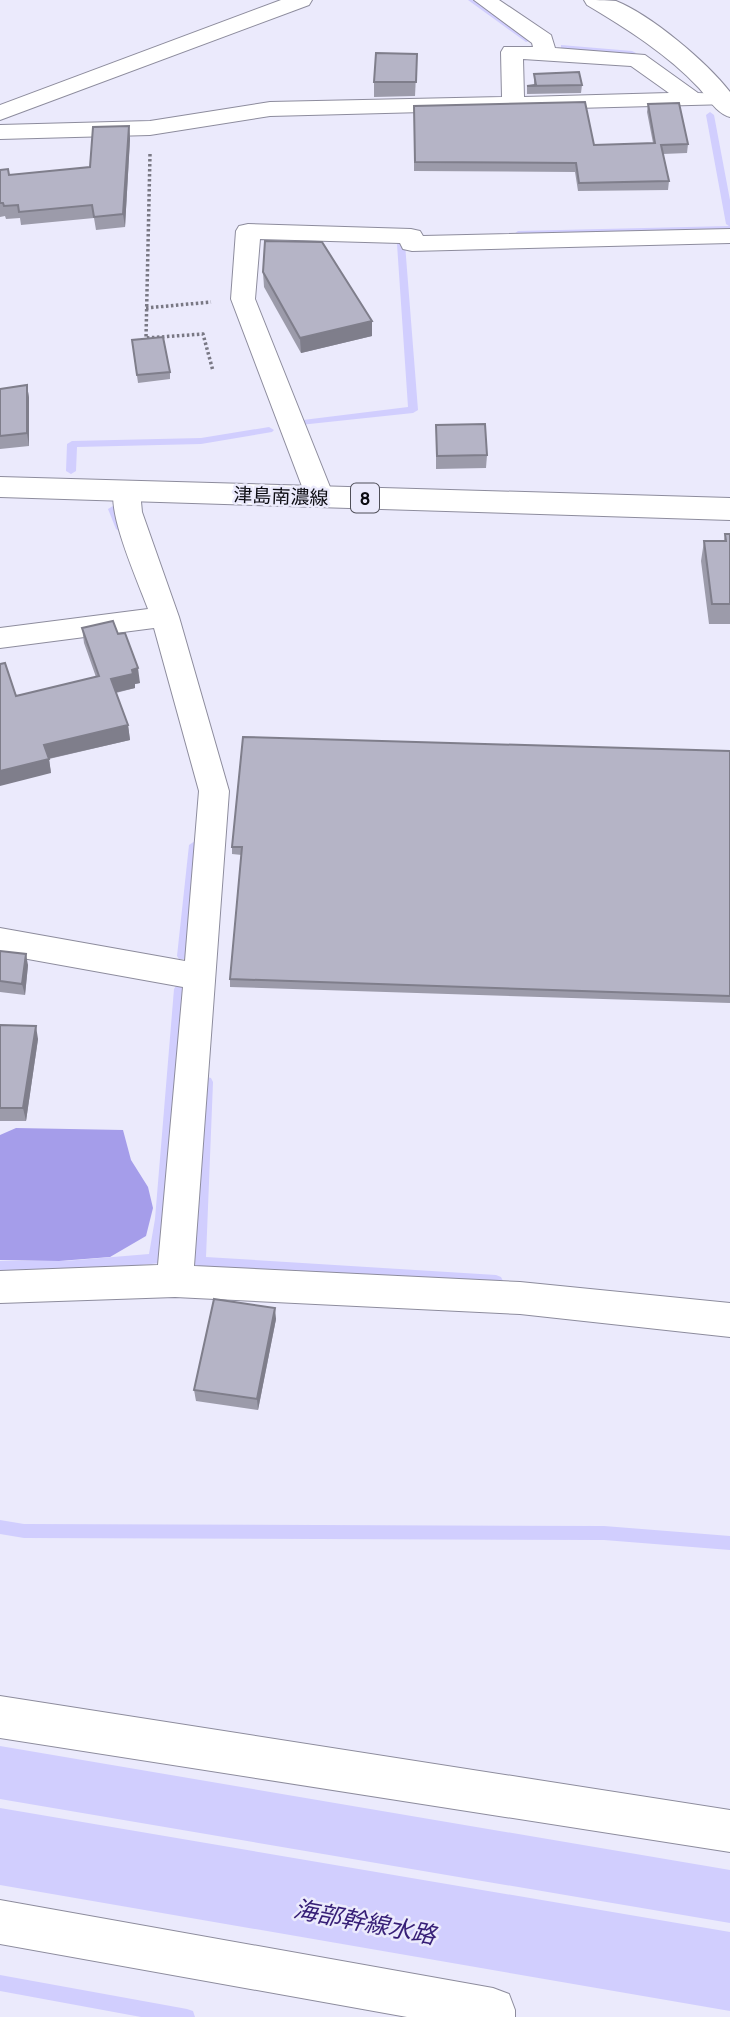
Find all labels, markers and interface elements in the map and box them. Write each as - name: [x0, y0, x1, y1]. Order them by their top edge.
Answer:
- street label: 津島南濃線: [233, 481, 329, 511]
- road number: 8: [351, 484, 379, 512]
- water label: 海部幹線水路: [291, 1891, 441, 1951]

